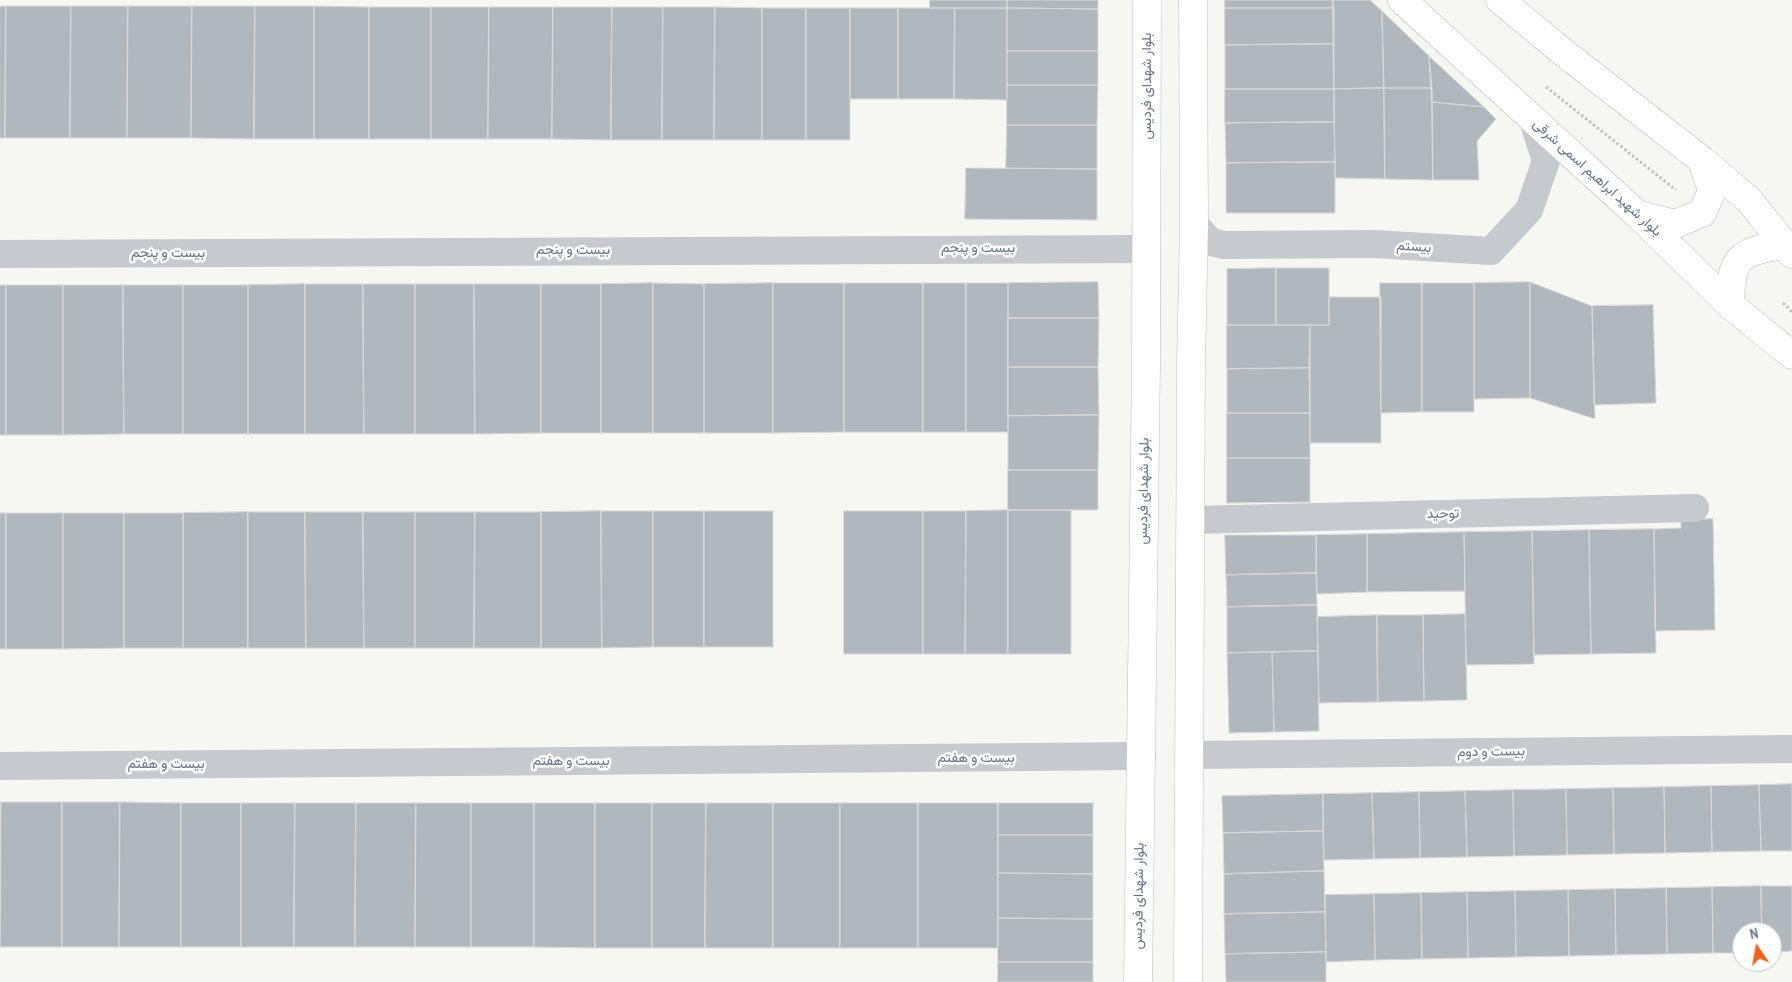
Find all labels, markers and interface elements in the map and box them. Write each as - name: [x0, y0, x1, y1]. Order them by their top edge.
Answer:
- street label: بلوار شهدای فردیس: [1139, 33, 1155, 139]
- street label: بلوار شهید ابراهیم اسمی شرقی: [1529, 116, 1665, 240]
- street label: بیستم: [1396, 237, 1432, 257]
- street label: بیست و پنجم: [941, 240, 1015, 256]
- street label: بیست و پنجم: [536, 242, 610, 258]
- street label: بیست و پنجم: [131, 245, 205, 261]
- street label: بلوار شهدای فردیس: [1135, 437, 1153, 545]
- street label: توحید: [1427, 505, 1459, 523]
- street label: بیست و دوم: [1457, 743, 1525, 761]
- street label: بیست و هفتم: [937, 750, 1015, 766]
- street label: بیست و هفتم: [532, 753, 610, 769]
- street label: بیست و هفتم: [127, 756, 205, 772]
- street label: بلوار شهدای فردیس: [1130, 842, 1148, 950]
- north arrow: [1732, 922, 1782, 972]
- text: N: [1748, 924, 1760, 943]

